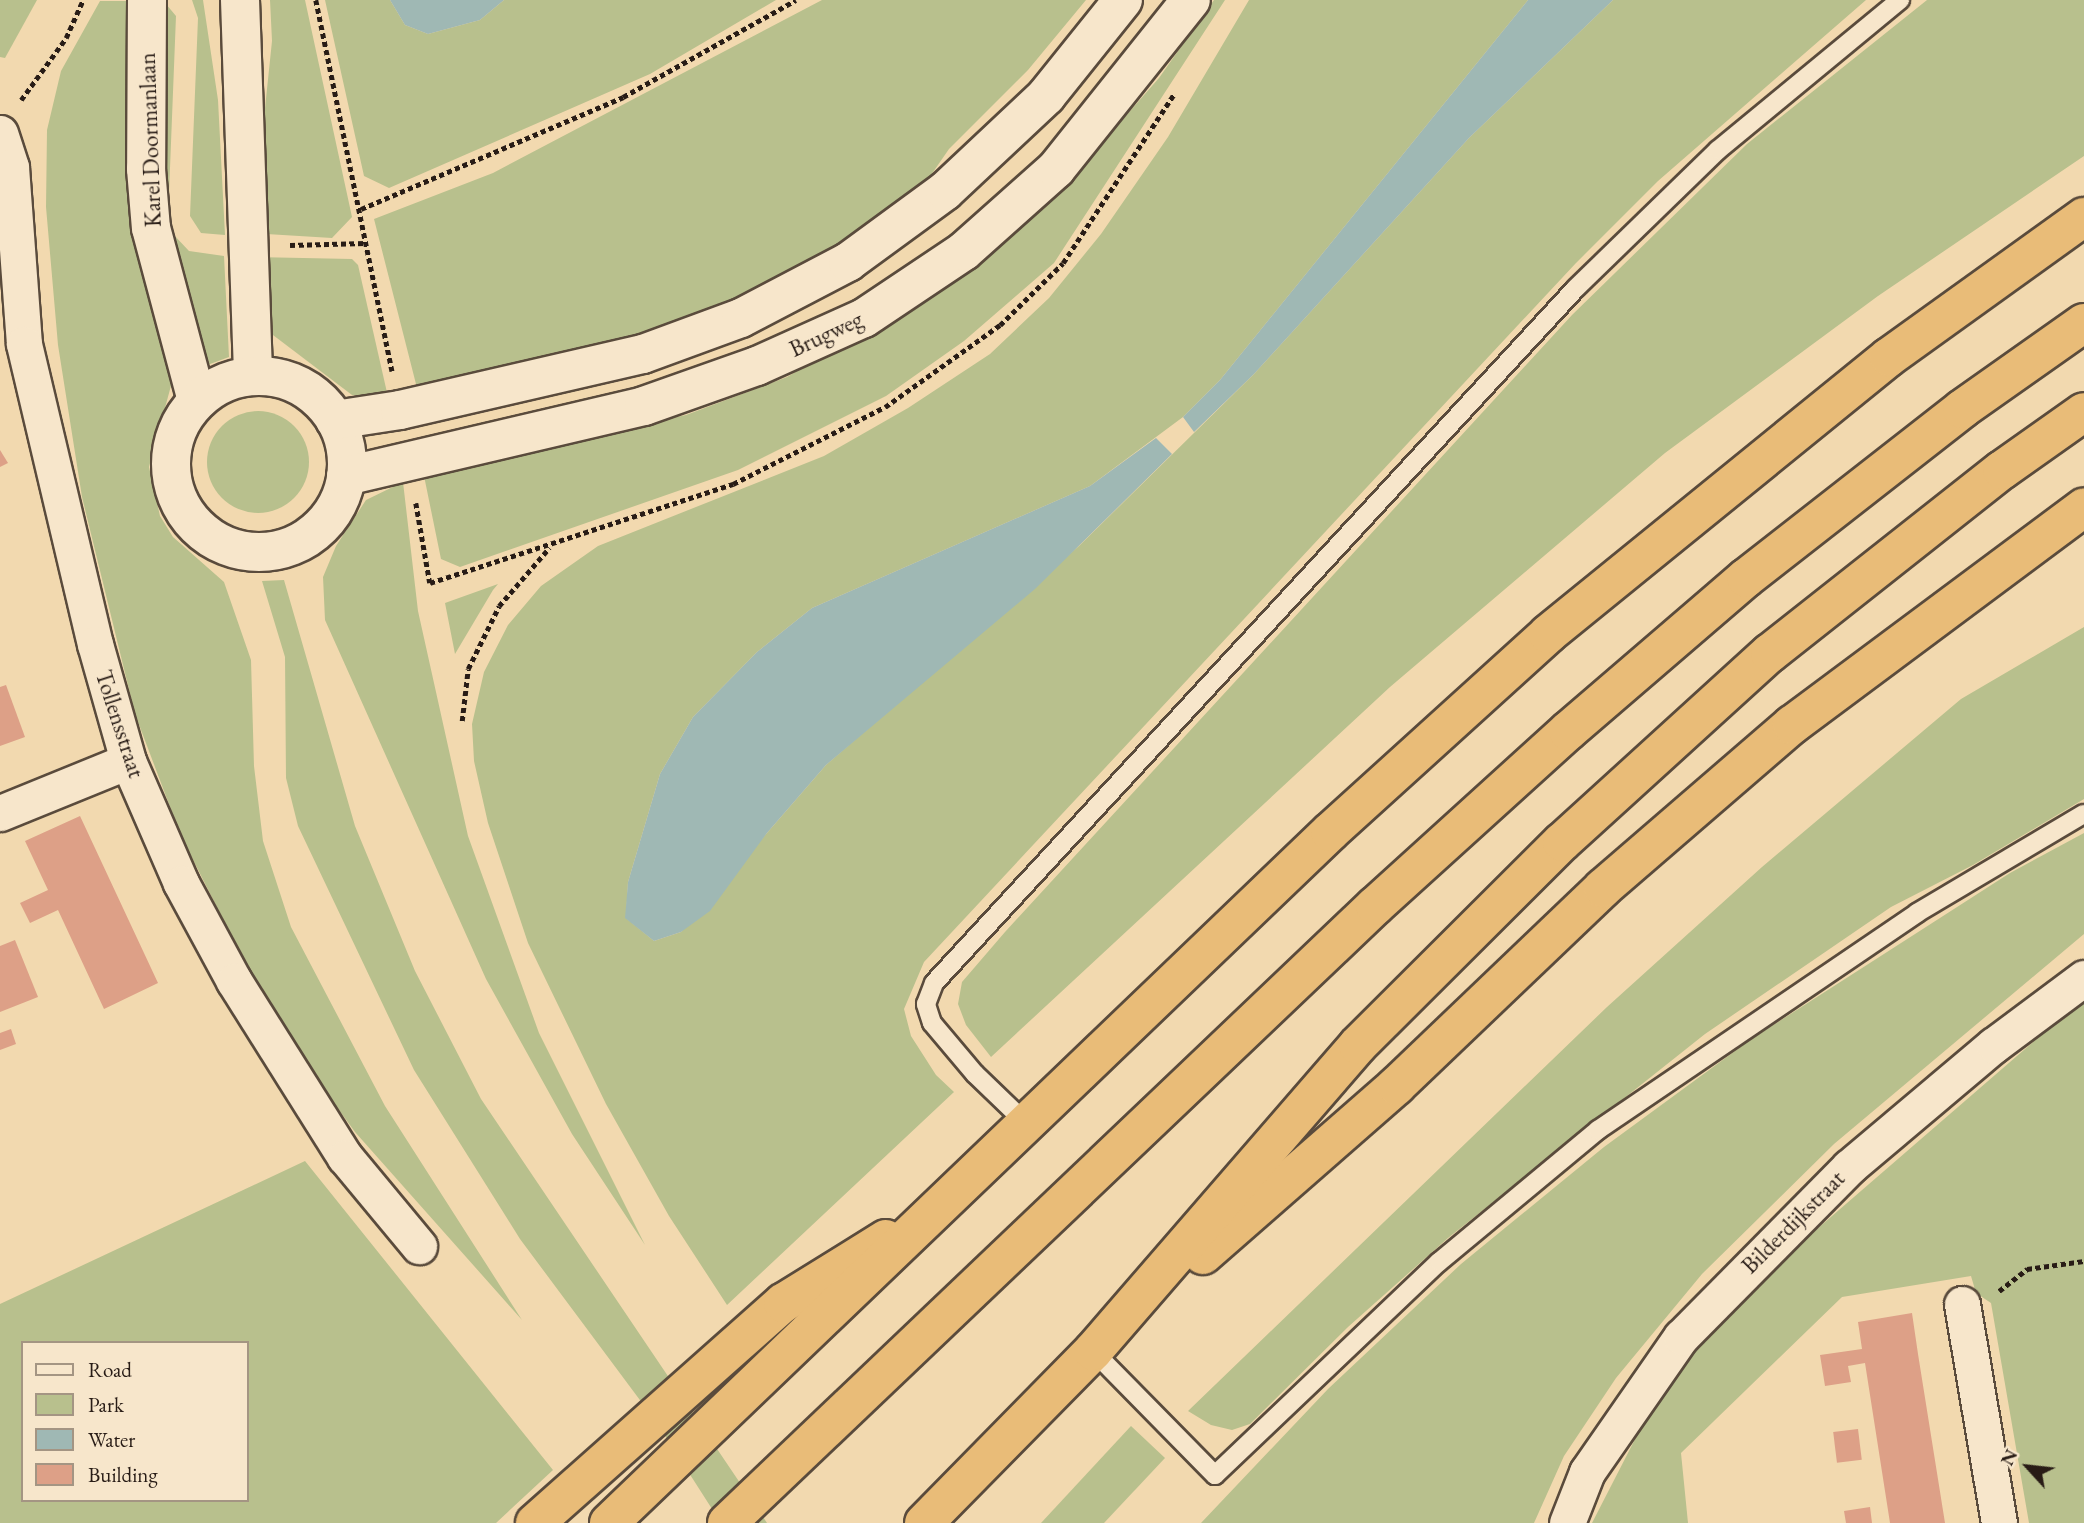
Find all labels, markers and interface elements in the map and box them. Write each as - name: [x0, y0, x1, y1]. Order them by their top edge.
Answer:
- street label: Karel Doormanlaan: [133, 52, 167, 228]
- street label: Brugweg: [785, 305, 867, 363]
- street label: Tollensstraat: [90, 667, 150, 781]
- street label: Bilderdijkstraat: [1736, 1165, 1850, 1279]
- legend: [21, 1341, 248, 1502]
- text: Road: [88, 1356, 132, 1383]
- text: Park: [88, 1391, 124, 1418]
- text: Water: [88, 1426, 135, 1453]
- north arrow: [1993, 1432, 2063, 1502]
- text: N: [1994, 1445, 2023, 1470]
- text: Building: [88, 1461, 158, 1488]

